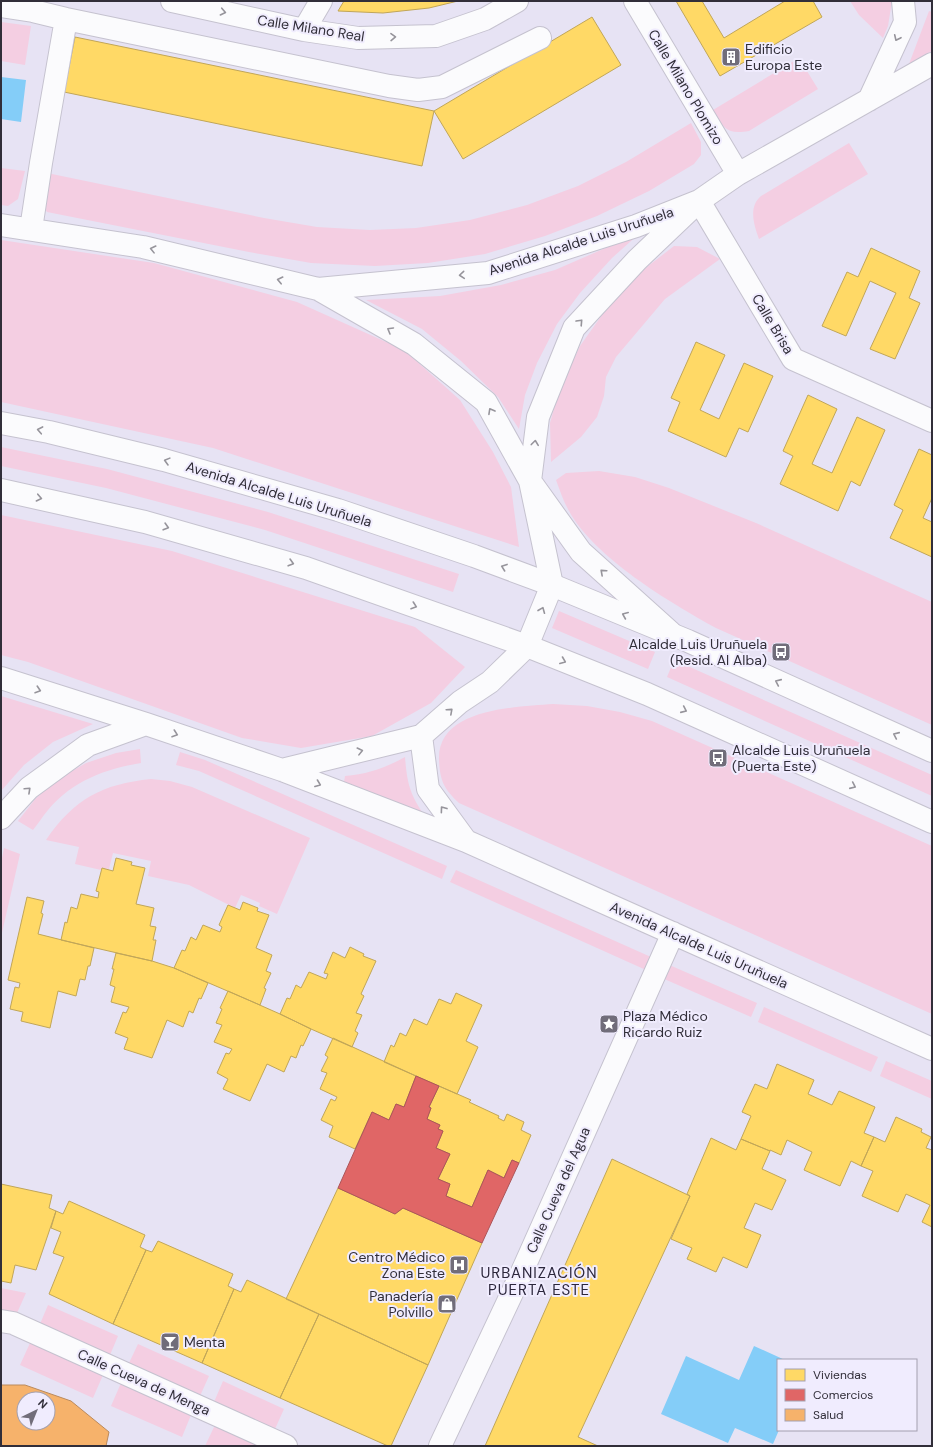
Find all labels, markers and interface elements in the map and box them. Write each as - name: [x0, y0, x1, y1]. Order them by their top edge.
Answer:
- one-way arrow: [220, 8, 227, 16]
- street label: Calle Milano Real: [256, 11, 366, 45]
- street label: Calle Milano Plomizo: [644, 26, 728, 148]
- one-way arrow: [390, 33, 396, 41]
- one-way arrow: [894, 34, 902, 42]
- place label: Edificio Europa Este: [745, 40, 822, 74]
- building icon: Edificio Europa Este: [720, 46, 742, 68]
- street label: Avenida Alcalde Luis Uruñuela: [486, 203, 676, 279]
- one-way arrow: [150, 246, 156, 254]
- one-way arrow: [459, 270, 465, 279]
- one-way arrow: [276, 276, 283, 284]
- street label: Calle Brisa: [748, 291, 798, 357]
- one-way arrow: [575, 319, 582, 327]
- one-way arrow: [387, 327, 394, 335]
- one-way arrow: [488, 407, 495, 415]
- one-way arrow: [37, 427, 44, 435]
- one-way arrow: [530, 439, 539, 446]
- one-way arrow: [164, 457, 171, 466]
- street label: Avenida Alcalde Luis Uruñuela: [184, 457, 374, 531]
- one-way arrow: [36, 494, 42, 502]
- one-way arrow: [162, 523, 169, 531]
- one-way arrow: [287, 558, 294, 567]
- one-way arrow: [501, 564, 508, 572]
- one-way arrow: [600, 570, 608, 577]
- one-way arrow: [410, 601, 417, 610]
- one-way arrow: [537, 607, 545, 614]
- one-way arrow: [622, 612, 630, 620]
- place label: Alcalde Luis Uruñuela (Resid. Al Alba): [629, 635, 767, 669]
- bus stop icon: Alcalde Luis Uruñuela (Resid. Al Alba): [770, 641, 792, 663]
- one-way arrow: [560, 656, 567, 664]
- one-way arrow: [775, 679, 782, 687]
- one-way arrow: [34, 685, 41, 694]
- one-way arrow: [679, 705, 687, 713]
- one-way arrow: [446, 708, 453, 715]
- one-way arrow: [172, 729, 179, 738]
- one-way arrow: [893, 732, 901, 740]
- place label: Alcalde Luis Uruñuela (Puerta Este): [732, 741, 870, 775]
- bus stop icon: Alcalde Luis Uruñuela (Puerta Este): [707, 747, 729, 769]
- one-way arrow: [357, 748, 363, 756]
- one-way arrow: [314, 780, 321, 788]
- one-way arrow: [849, 781, 857, 789]
- one-way arrow: [23, 787, 31, 795]
- one-way arrow: [440, 806, 448, 813]
- street label: Avenida Alcalde Luis Uruñuela: [607, 897, 791, 993]
- place label: Plaza Médico Ricardo Ruiz: [623, 1007, 708, 1041]
- place icon: Plaza Médico Ricardo Ruiz: [598, 1013, 620, 1035]
- street label: Calle Cueva del Agua: [522, 1124, 594, 1256]
- place label: Centro Médico Zona Este: [348, 1248, 445, 1282]
- hospital icon: Centro Médico Zona Este: [448, 1254, 470, 1276]
- district label: URBANIZACIÓN PUERTA ESTE: [480, 1263, 598, 1300]
- place label: Panadería Polvillo: [369, 1287, 433, 1321]
- shop icon: Panadería Polvillo: [436, 1293, 458, 1315]
- bar icon: Menta: [159, 1331, 181, 1353]
- place label: Menta: [184, 1333, 225, 1351]
- street label: Calle Cueva de Menga: [75, 1345, 213, 1419]
- legend: [777, 1359, 917, 1431]
- text: Viviendas: [813, 1367, 867, 1383]
- text: Comercios: [813, 1387, 873, 1403]
- north arrow: [16, 1391, 56, 1431]
- text: N: [35, 1396, 51, 1412]
- text: Salud: [813, 1407, 844, 1423]

